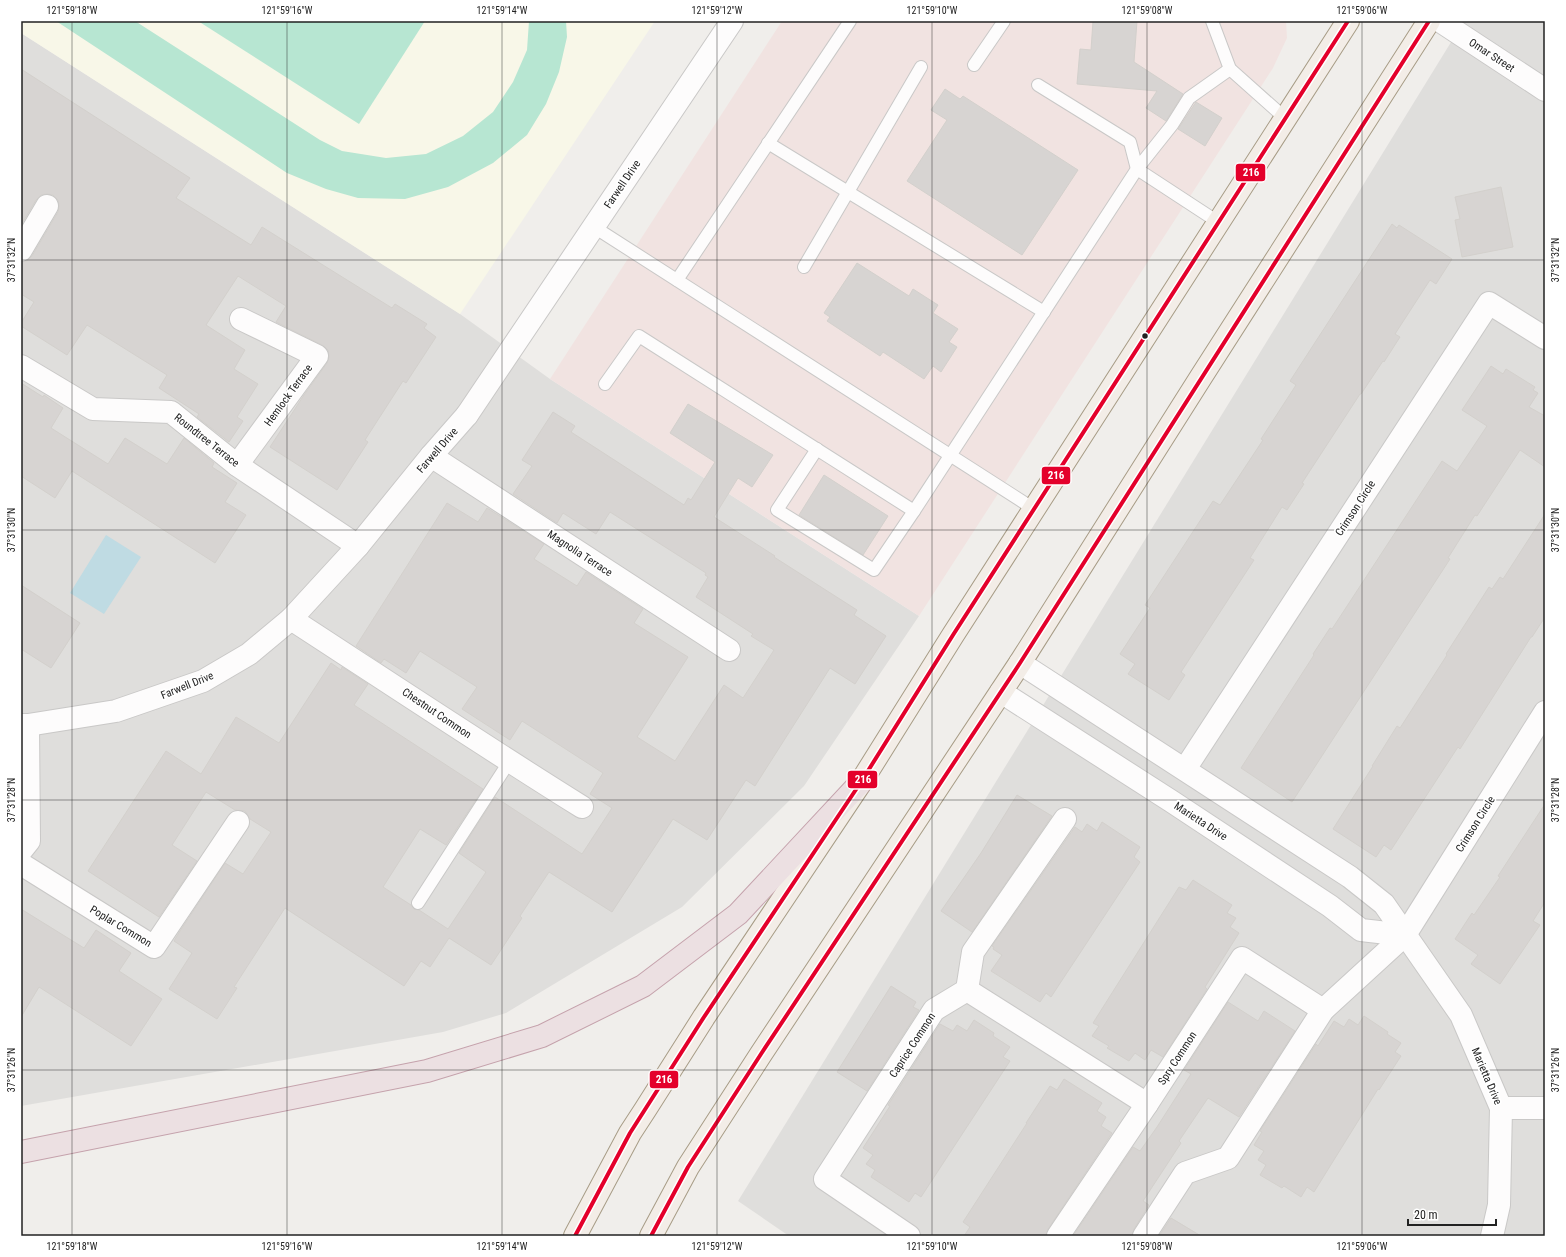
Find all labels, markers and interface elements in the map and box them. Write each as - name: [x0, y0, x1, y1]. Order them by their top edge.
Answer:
- text: 121°59'18"W: [47, 5, 98, 16]
- text: 121°59'16"W: [262, 5, 313, 16]
- text: 121°59'14"W: [477, 5, 528, 16]
- text: 121°59'12"W: [692, 5, 743, 16]
- text: 121°59'10"W: [907, 5, 958, 16]
- text: 121°59'08"W: [1122, 5, 1173, 16]
- text: 121°59'06"W: [1337, 5, 1388, 16]
- street label: Omar Street: [1466, 36, 1517, 75]
- street label: Farwell Drive: [601, 158, 643, 211]
- line badge: 216: [1235, 163, 1266, 182]
- text: 216: [1243, 166, 1260, 179]
- text: 37°31'32"N: [6, 238, 17, 282]
- text: 37°31'32"N: [1550, 238, 1561, 282]
- unlabelled marker: [1140, 331, 1150, 341]
- street label: Hemlock Terrace: [262, 362, 315, 429]
- street label: Roundtree Terrace: [172, 411, 242, 470]
- street label: Farwell Drive: [414, 425, 461, 476]
- line badge: 216: [1041, 466, 1071, 485]
- text: 216: [1048, 469, 1065, 482]
- street label: Crimson Circle: [1333, 478, 1378, 538]
- text: 37°31'30"N: [6, 508, 17, 552]
- text: 37°31'30"N: [1550, 508, 1561, 552]
- street label: Magnolia Terrace: [545, 528, 615, 579]
- street label: Farwell Drive: [159, 669, 215, 702]
- street label: Chestnut Common: [400, 685, 474, 741]
- line badge: 216: [847, 770, 878, 789]
- text: 216: [855, 773, 872, 786]
- text: 37°31'28"N: [6, 778, 17, 822]
- text: 37°31'28"N: [1550, 778, 1561, 822]
- street label: Crimson Circle: [1453, 794, 1498, 855]
- street label: Marietta Drive: [1172, 799, 1230, 843]
- street label: Poplar Common: [87, 903, 154, 950]
- street label: Caprice Common: [887, 1010, 938, 1080]
- street label: Spry Common: [1155, 1029, 1199, 1087]
- street label: Marietta Drive: [1469, 1046, 1504, 1107]
- text: 37°31'26"N: [6, 1048, 17, 1092]
- text: 37°31'26"N: [1550, 1048, 1561, 1092]
- line badge: 216: [649, 1070, 679, 1089]
- text: 216: [656, 1073, 673, 1086]
- scale bar: [1408, 1201, 1496, 1227]
- text: 20 m: [1414, 1208, 1438, 1222]
- text: 121°59'18"W: [47, 1241, 98, 1252]
- text: 121°59'16"W: [262, 1241, 313, 1252]
- text: 121°59'14"W: [477, 1241, 528, 1252]
- text: 121°59'12"W: [692, 1241, 743, 1252]
- text: 121°59'10"W: [907, 1241, 958, 1252]
- text: 121°59'08"W: [1122, 1241, 1173, 1252]
- text: 121°59'06"W: [1337, 1241, 1388, 1252]

